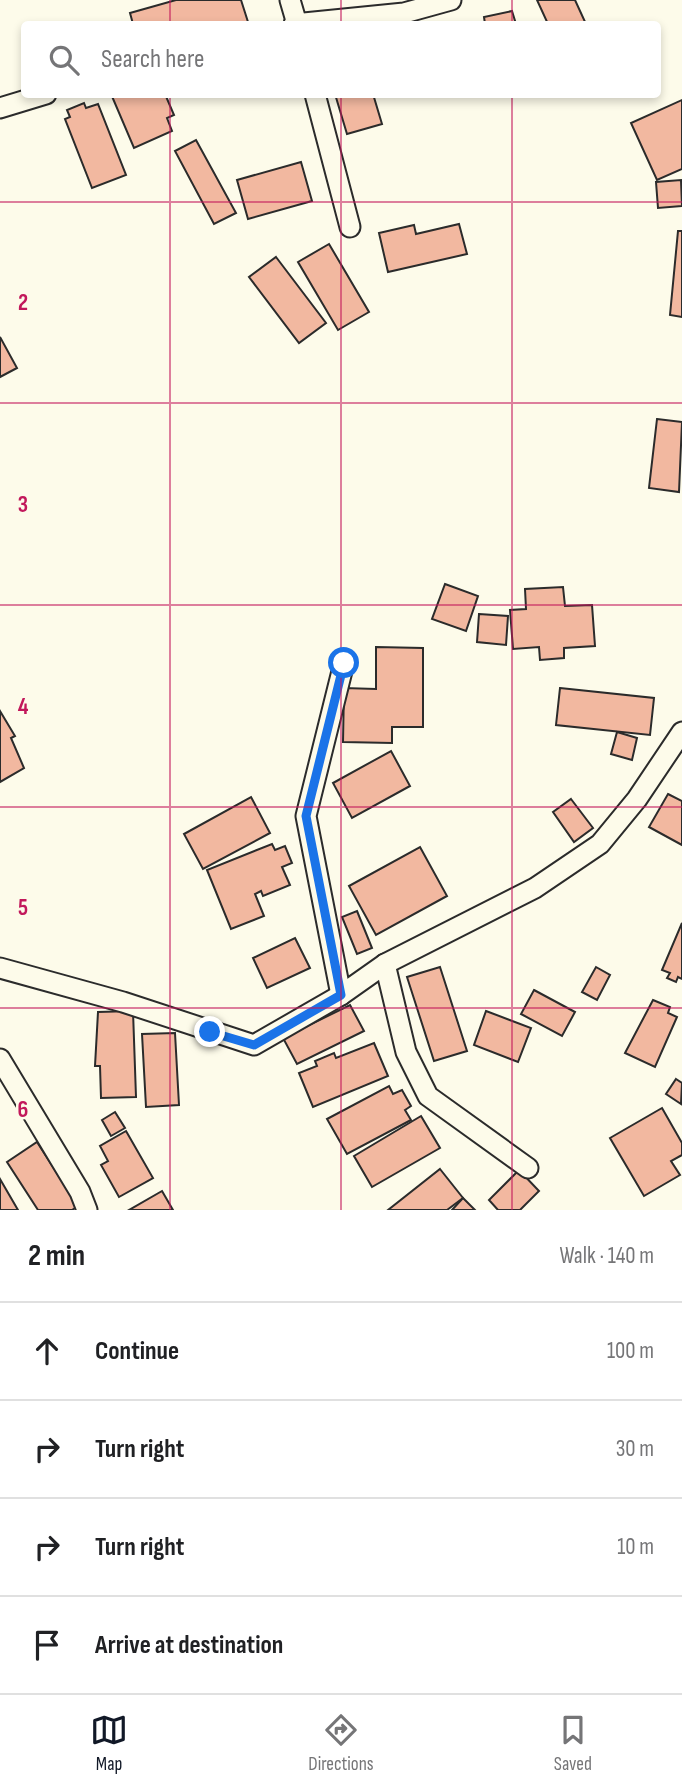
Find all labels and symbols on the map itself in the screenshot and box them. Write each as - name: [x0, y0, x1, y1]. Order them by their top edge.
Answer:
- text: 2: [18, 289, 28, 317]
- text: 3: [18, 491, 28, 519]
- route start: [328, 647, 359, 678]
- text: 4: [18, 693, 29, 721]
- text: 5: [18, 894, 28, 922]
- route end: [194, 1016, 225, 1047]
- text: 6: [18, 1096, 28, 1124]

